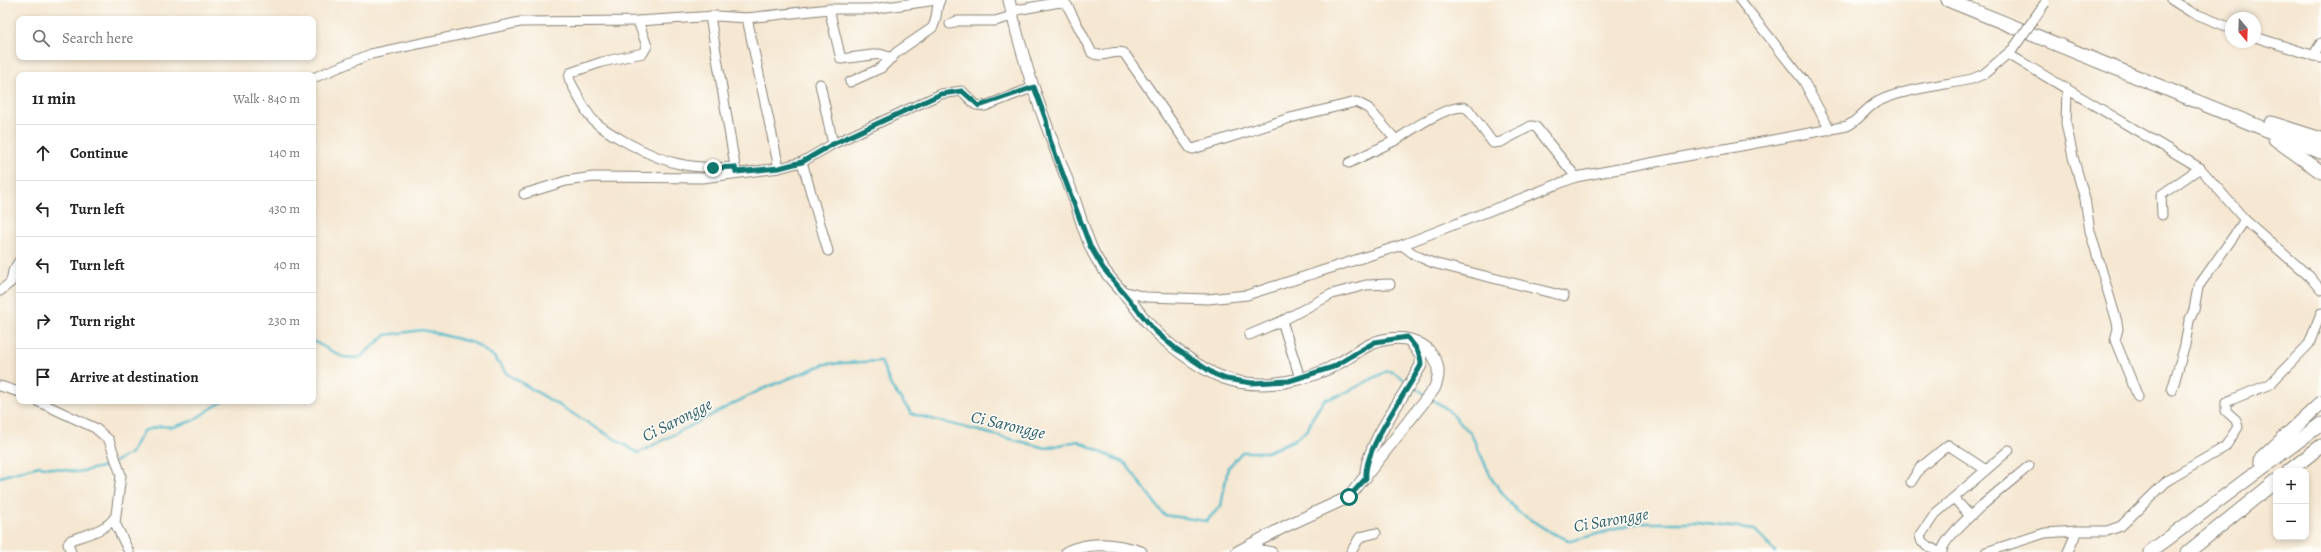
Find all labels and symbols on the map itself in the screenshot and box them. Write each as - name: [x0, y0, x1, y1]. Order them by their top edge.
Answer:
- north arrow: [2225, 12, 2261, 48]
- route end: [704, 159, 722, 177]
- water label: Ci Sarongge: [638, 393, 716, 447]
- water label: Ci Sarongge: [969, 405, 1047, 445]
- route start: [1340, 488, 1358, 506]
- water label: Ci Sarongge: [1572, 502, 1650, 538]

